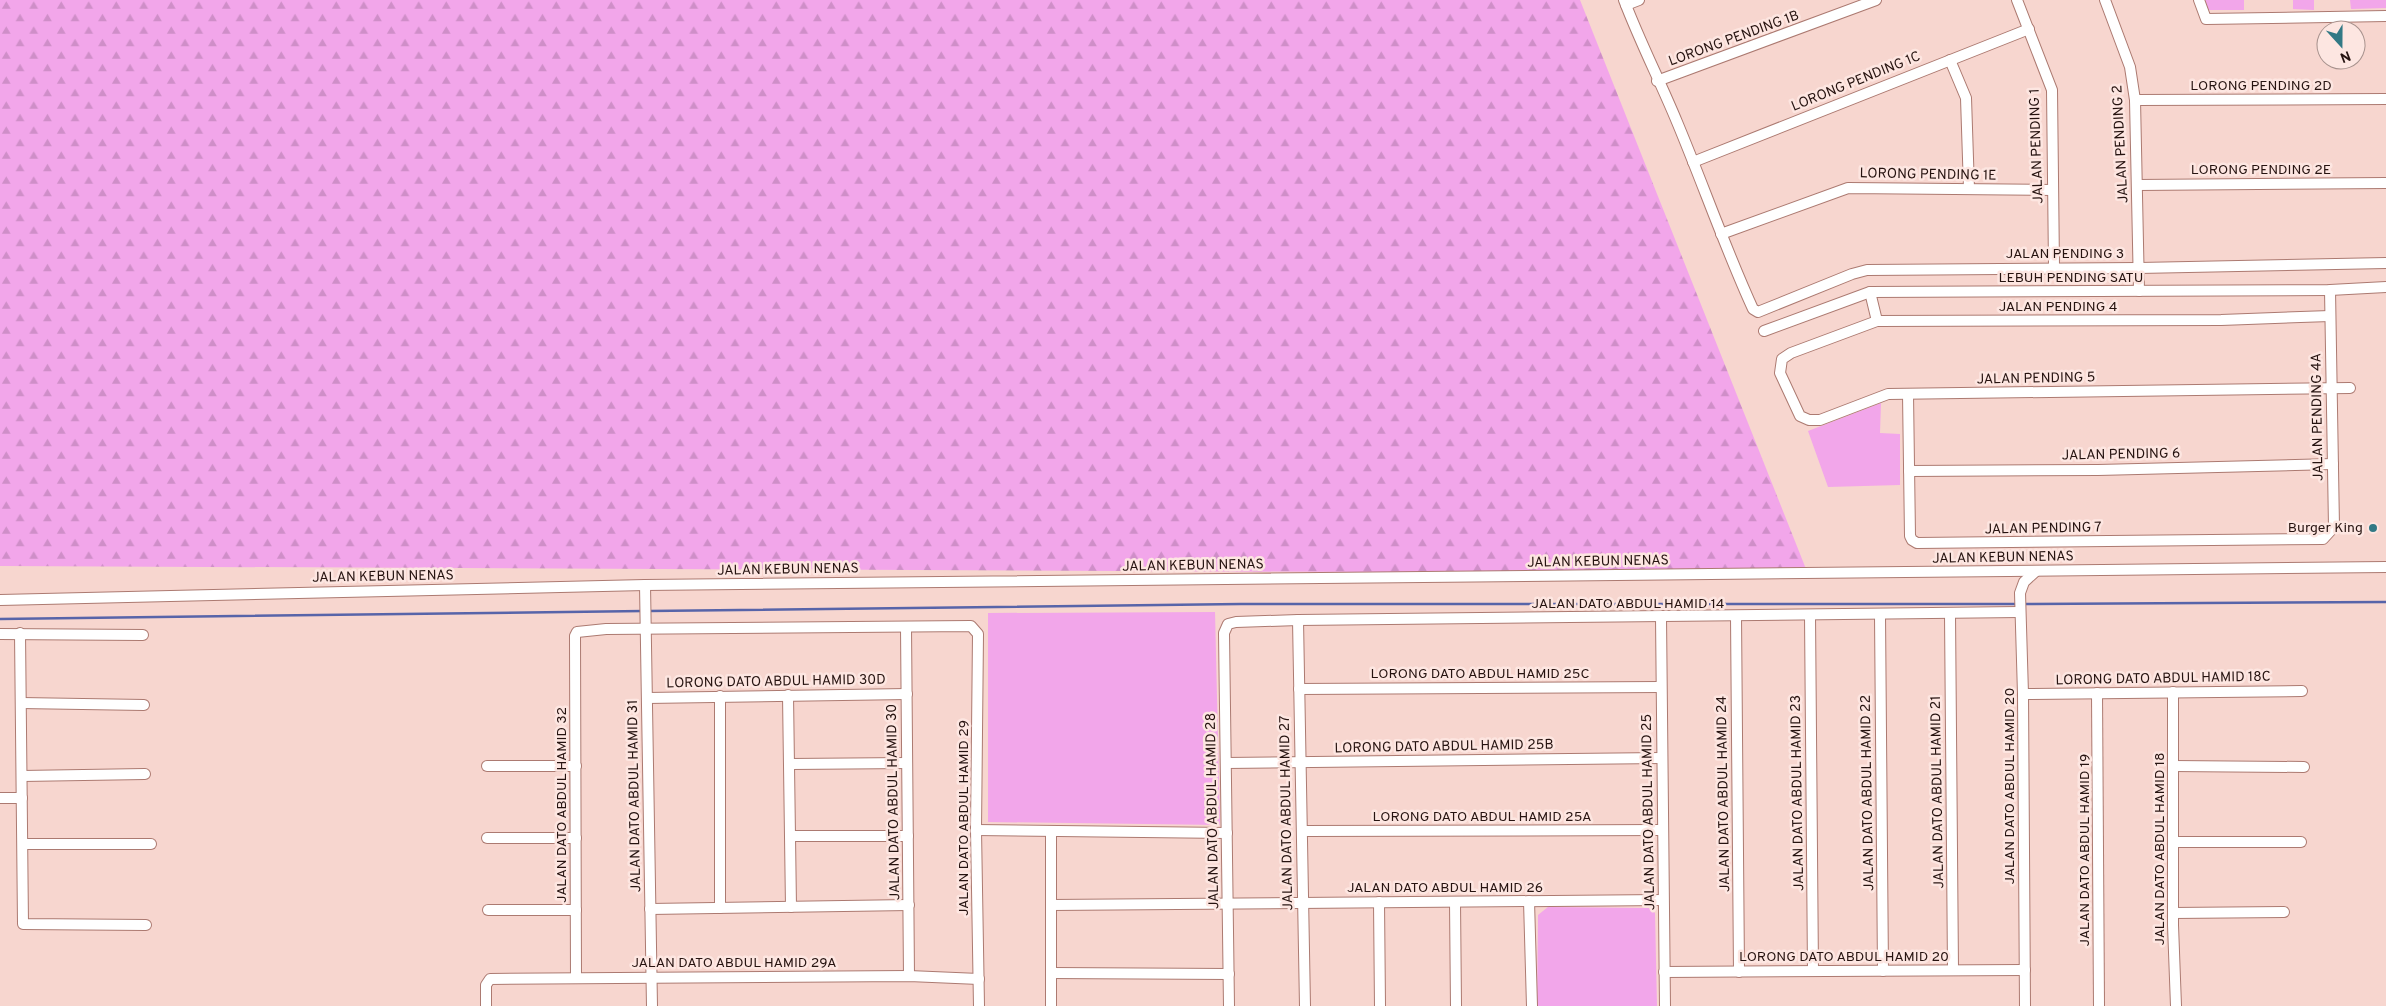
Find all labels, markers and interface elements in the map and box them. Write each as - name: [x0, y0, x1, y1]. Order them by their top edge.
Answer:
- street label: LORONG PENDING 1B: [1666, 7, 1802, 71]
- north arrow: [2316, 20, 2366, 70]
- text: N: [2337, 46, 2353, 65]
- street label: LORONG PENDING 1C: [1789, 48, 1923, 116]
- street label: LORONG PENDING 2D: [2190, 78, 2332, 95]
- street label: JALAN PENDING 2: [2109, 84, 2133, 204]
- street label: JALAN PENDING 1: [2026, 88, 2048, 204]
- street label: LORONG PENDING 2E: [2191, 162, 2331, 179]
- street label: LORONG PENDING 1E: [1859, 165, 1997, 185]
- street label: JALAN PENDING 3: [2006, 246, 2124, 263]
- street label: LEBUH PENDING SATU: [1999, 270, 2143, 287]
- street label: JALAN PENDING 4: [1999, 299, 2117, 316]
- street label: JALAN PENDING 4A: [2308, 353, 2328, 481]
- street label: JALAN PENDING 5: [1976, 369, 2096, 389]
- street label: JALAN PENDING 6: [2062, 445, 2180, 465]
- street label: JALAN PENDING 7: [1984, 519, 2102, 539]
- place label: Burger King: [2288, 520, 2363, 537]
- marker: Burger King: [2367, 522, 2379, 534]
- street label: JALAN KEBUN NENAS: [1932, 548, 2074, 568]
- street label: JALAN KEBUN NENAS: [1527, 552, 1669, 572]
- street label: JALAN KEBUN NENAS: [1122, 556, 1264, 576]
- street label: JALAN KEBUN NENAS: [717, 560, 859, 580]
- street label: JALAN KEBUN NENAS: [312, 567, 454, 587]
- street label: JALAN DATO ABDUL HAMID 14: [1532, 596, 1724, 613]
- street label: LORONG DATO ABDUL HAMID 25C: [1371, 666, 1589, 683]
- street label: LORONG DATO ABDUL HAMID 18C: [2055, 669, 2271, 689]
- street label: LORONG DATO ABDUL HAMID 30D: [666, 672, 886, 692]
- street label: JALAN DATO ABDUL HAMID 20: [2002, 688, 2019, 884]
- street label: JALAN DATO ABDUL HAMID 23: [1788, 695, 1808, 891]
- street label: JALAN DATO ABDUL HAMID 22: [1858, 695, 1878, 891]
- street label: JALAN DATO ABDUL HAMID 21: [1928, 695, 1948, 889]
- street label: JALAN DATO ABDUL HAMID 24: [1714, 696, 1734, 892]
- street label: JALAN DATO ABDUL HAMID 31: [625, 699, 645, 893]
- street label: JALAN DATO ABDUL HAMID 30: [884, 704, 904, 900]
- street label: JALAN DATO ABDUL HAMID 32: [554, 707, 571, 903]
- street label: JALAN DATO ABDUL HAMID 28: [1203, 713, 1223, 909]
- street label: JALAN DATO ABDUL HAMID 25: [1639, 714, 1659, 910]
- street label: JALAN DATO ABDUL HAMID 27: [1277, 715, 1297, 911]
- street label: JALAN DATO ABDUL HAMID 29: [956, 720, 973, 916]
- street label: LORONG DATO ABDUL HAMID 25B: [1334, 737, 1554, 757]
- street label: JALAN DATO ABDUL HAMID 18: [2152, 753, 2169, 945]
- street label: JALAN DATO ABDUL HAMID 19: [2077, 754, 2094, 946]
- street label: LORONG DATO ABDUL HAMID 25A: [1372, 809, 1592, 826]
- street label: JALAN DATO ABDUL HAMID 26: [1347, 880, 1543, 897]
- street label: LORONG DATO ABDUL HAMID 20: [1739, 949, 1949, 966]
- street label: JALAN DATO ABDUL HAMID 29A: [631, 955, 837, 972]

